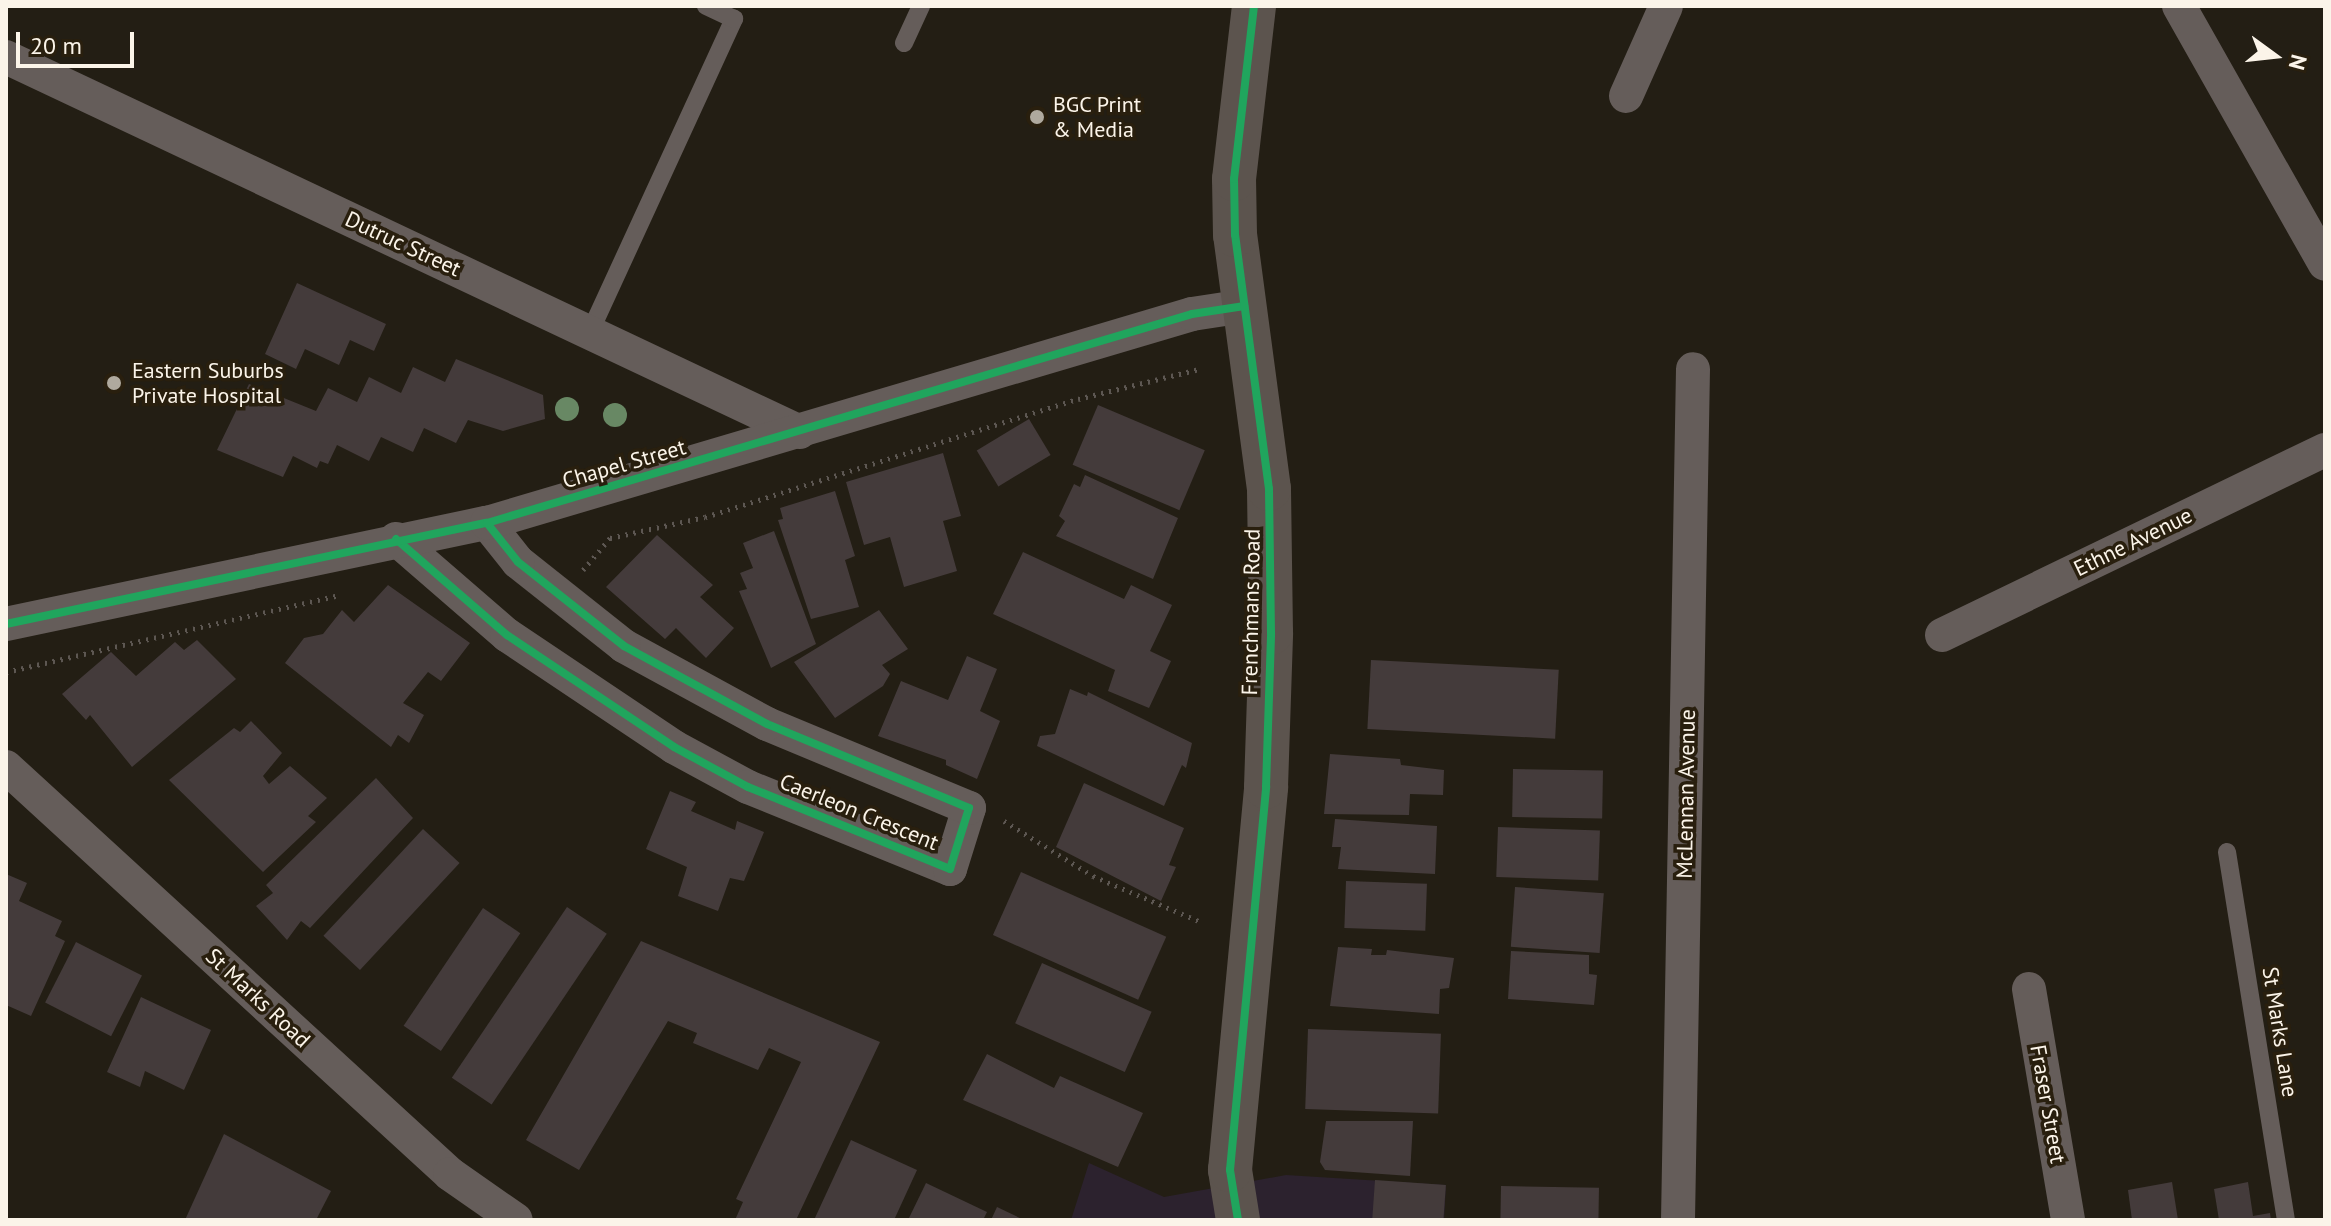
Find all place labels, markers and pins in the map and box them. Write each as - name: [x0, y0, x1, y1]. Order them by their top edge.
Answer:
- place label: BGC Print & Media: [1053, 91, 1142, 142]
- marker: BGC Print & Media: [1028, 108, 1046, 126]
- place label: Eastern Suburbs Private Hospital: [132, 357, 284, 408]
- marker: Eastern Suburbs Private Hospital: [103, 372, 125, 394]

